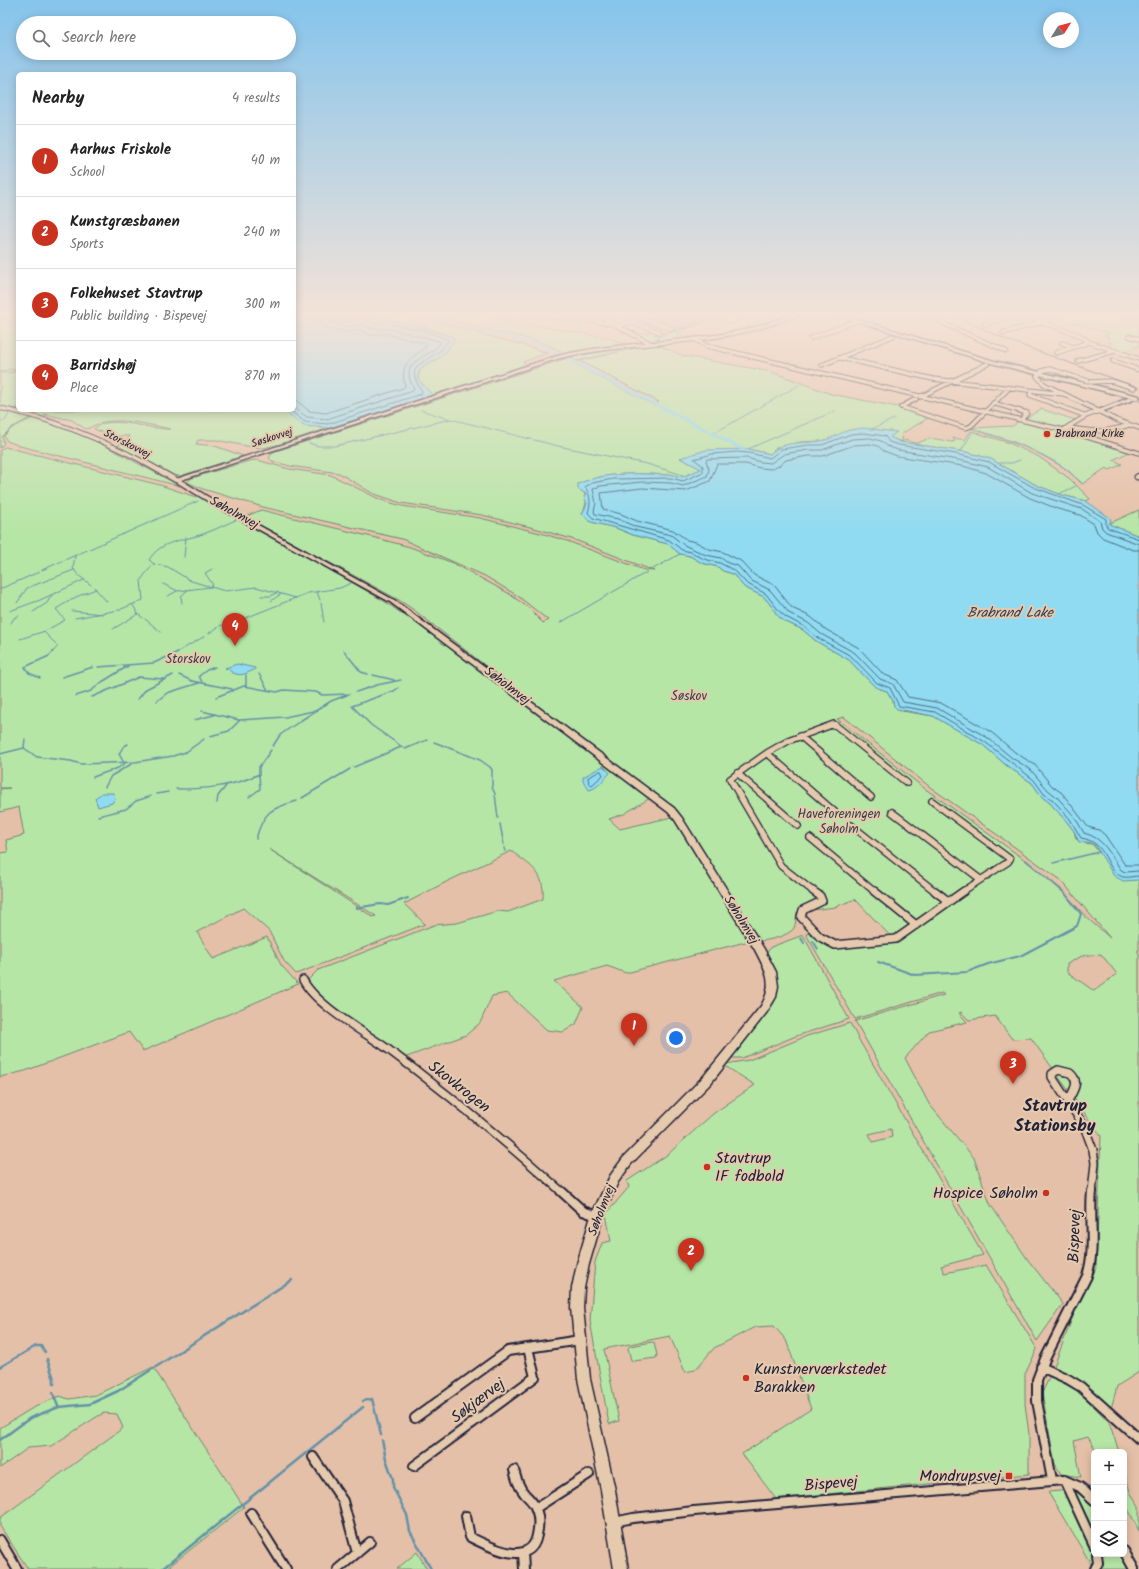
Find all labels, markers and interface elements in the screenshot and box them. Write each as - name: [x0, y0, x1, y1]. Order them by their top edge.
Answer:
- north arrow: [1043, 12, 1079, 48]
- search box: [16, 16, 296, 60]
- text: Search here: [62, 26, 136, 50]
- icon: search: [30, 27, 52, 49]
- text: Nearby: [32, 85, 84, 112]
- text: 4 results: [232, 88, 280, 109]
- text: Aarhus Friskole: [70, 138, 171, 162]
- text: 1: [43, 150, 47, 171]
- text: 40 m: [251, 150, 280, 171]
- text: School: [70, 162, 105, 183]
- text: Kunstgræsbanen: [70, 210, 180, 234]
- text: 2: [41, 222, 49, 243]
- text: 240 m: [243, 222, 280, 243]
- text: Sports: [70, 234, 104, 255]
- text: Folkehuset Stavtrup: [70, 282, 203, 306]
- text: 3: [41, 294, 49, 315]
- text: 300 m: [244, 294, 280, 315]
- text: Public building · Bispevej: [70, 306, 207, 327]
- text: Barridshøj: [70, 354, 136, 378]
- text: 4: [41, 366, 49, 387]
- text: 870 m: [244, 366, 280, 387]
- text: Place: [70, 378, 98, 399]
- street label: Søskovvej: [249, 422, 296, 453]
- street label: Storskovvej: [100, 424, 155, 464]
- place label: Brabrand Kirke: [1055, 425, 1124, 443]
- marker: Brabrand Kirke: [1042, 429, 1052, 439]
- street label: Søholmvej: [205, 491, 263, 536]
- water label: Brabrand Lake: [967, 602, 1055, 624]
- pin: 4: [222, 613, 248, 646]
- park label: Storskov: [165, 649, 211, 670]
- street label: Søholmvej: [479, 661, 535, 711]
- park label: Søskov: [671, 686, 707, 707]
- park label: Haveforeningen Søholm: [798, 804, 881, 840]
- street label: Søholmvej: [718, 892, 765, 949]
- pin: 1: [621, 1013, 647, 1046]
- your location: [666, 1028, 686, 1048]
- pin: 3: [1000, 1051, 1026, 1084]
- street label: Skovkrogen: [422, 1055, 496, 1119]
- district label: Stavtrup Stationsby: [1014, 1093, 1096, 1140]
- place label: Stavtrup IF fodbold: [715, 1146, 785, 1189]
- marker: Stavtrup IF fodbold: [702, 1162, 712, 1172]
- street label: Søholmvej: [583, 1180, 622, 1239]
- place label: Hospice Søholm: [933, 1181, 1038, 1206]
- marker: Hospice Søholm: [1041, 1188, 1051, 1198]
- street label: Bispevej: [1062, 1208, 1088, 1263]
- pin: 2: [678, 1238, 704, 1271]
- place label: Kunstnerværkstedet Barakken: [754, 1357, 888, 1400]
- street label: Søkjærvej: [445, 1372, 511, 1430]
- marker: Kunstnerværkstedet Barakken: [741, 1373, 751, 1383]
- map controls: [1091, 1449, 1127, 1557]
- button: +: [1091, 1449, 1127, 1485]
- place label: Mondrupsvej: [919, 1464, 1002, 1489]
- street label: Bispevej: [803, 1469, 860, 1499]
- marker: Mondrupsvej: [1004, 1471, 1014, 1481]
- button: −: [1091, 1485, 1127, 1521]
- button: layers: [1091, 1521, 1127, 1557]

